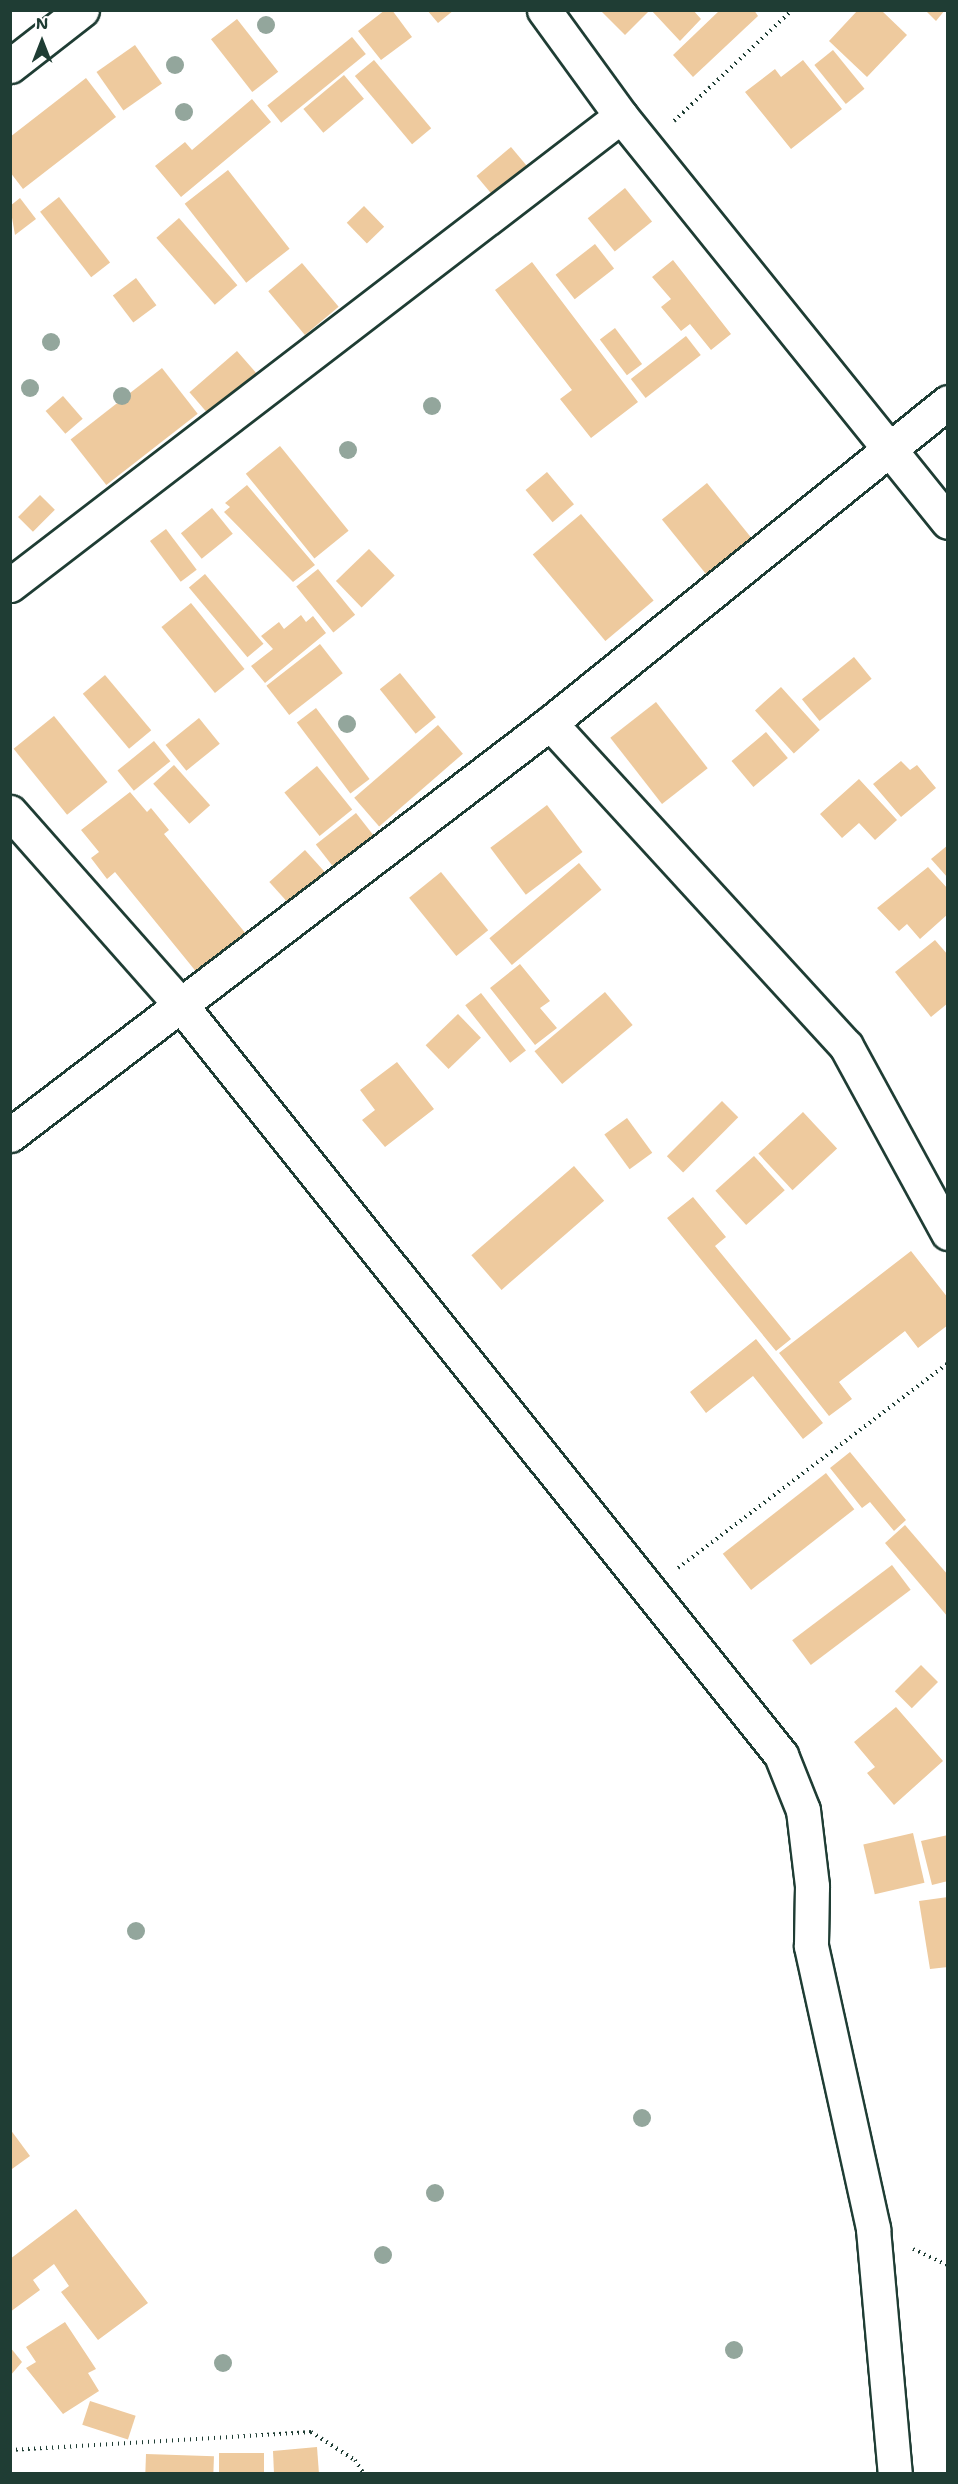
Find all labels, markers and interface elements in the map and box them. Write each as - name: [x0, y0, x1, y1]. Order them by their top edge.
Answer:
- north arrow: [12, 12, 72, 72]
- text: N: [36, 13, 48, 34]

